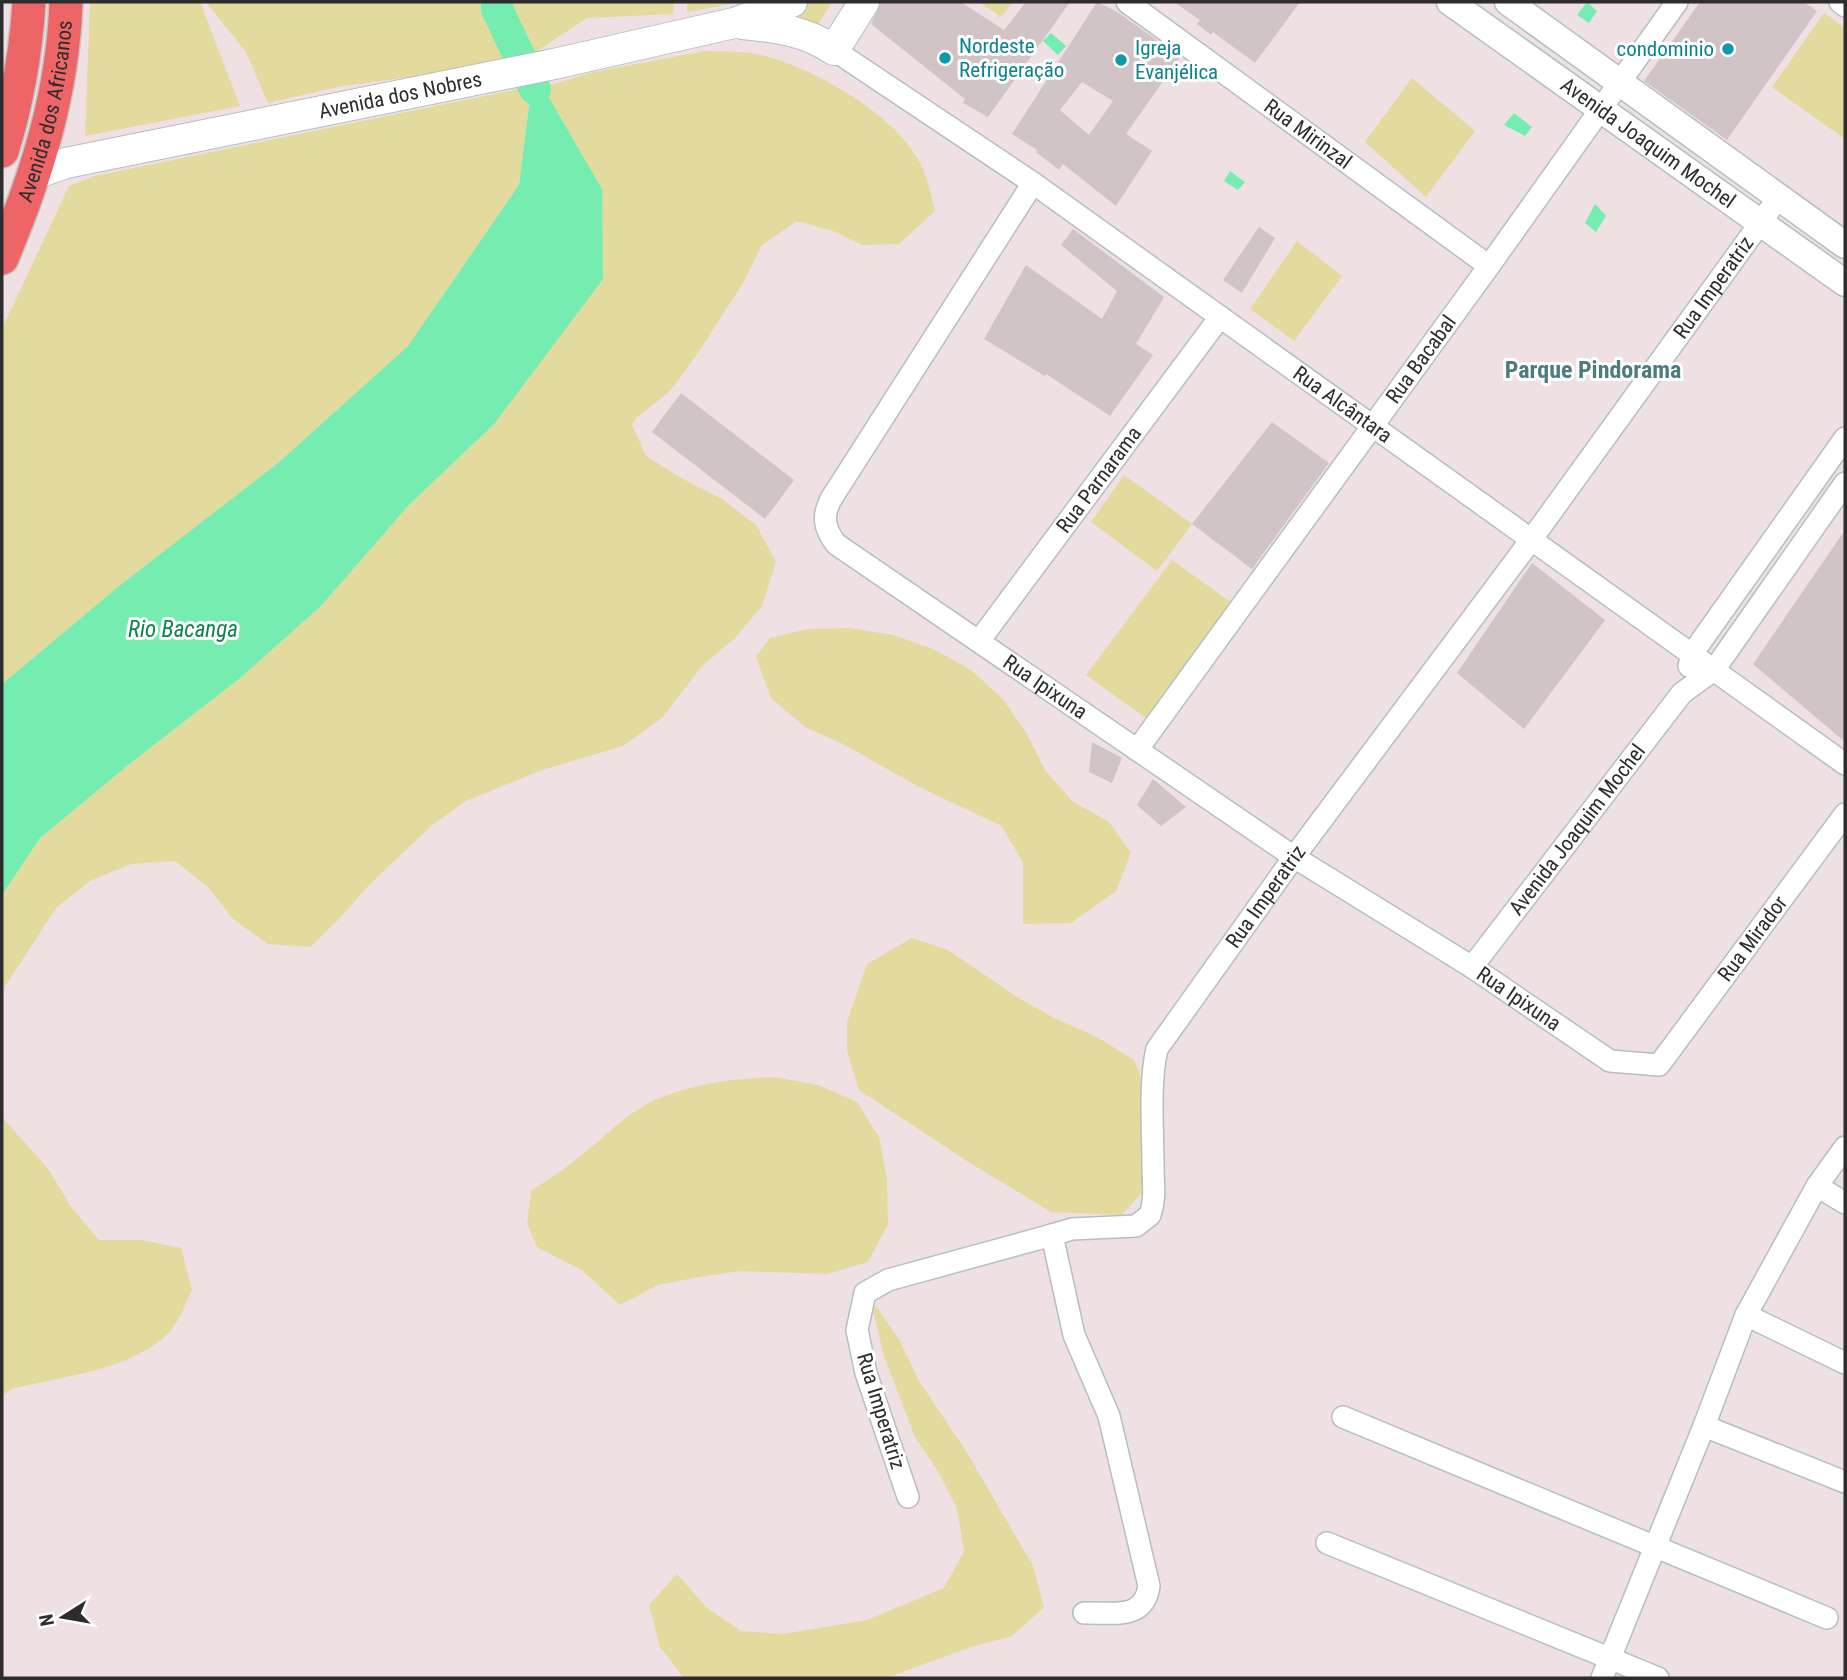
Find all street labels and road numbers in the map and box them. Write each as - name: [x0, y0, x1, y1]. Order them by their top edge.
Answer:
- street label: Avenida dos Africanos: [13, 19, 77, 205]
- street label: Avenida dos Nobres: [317, 67, 484, 123]
- street label: Avenida Joaquim Mochel: [1556, 73, 1740, 213]
- street label: Rua Mirinzal: [1260, 94, 1356, 174]
- street label: Rua Imperatriz: [1669, 232, 1759, 343]
- street label: Rua Bacabal: [1381, 311, 1461, 408]
- street label: Rua Alcântara: [1289, 361, 1396, 448]
- street label: Rua Parnarama: [1052, 422, 1146, 538]
- street label: Rua Ipixuna: [999, 650, 1092, 724]
- street label: Avenida Joaquim Mochel: [1504, 740, 1650, 920]
- street label: Rua Imperatriz: [1221, 841, 1311, 952]
- street label: Rua Mirador: [1713, 891, 1792, 986]
- street label: Rua Ipixuna: [1472, 962, 1565, 1036]
- street label: Rua Imperatriz: [852, 1350, 910, 1472]

